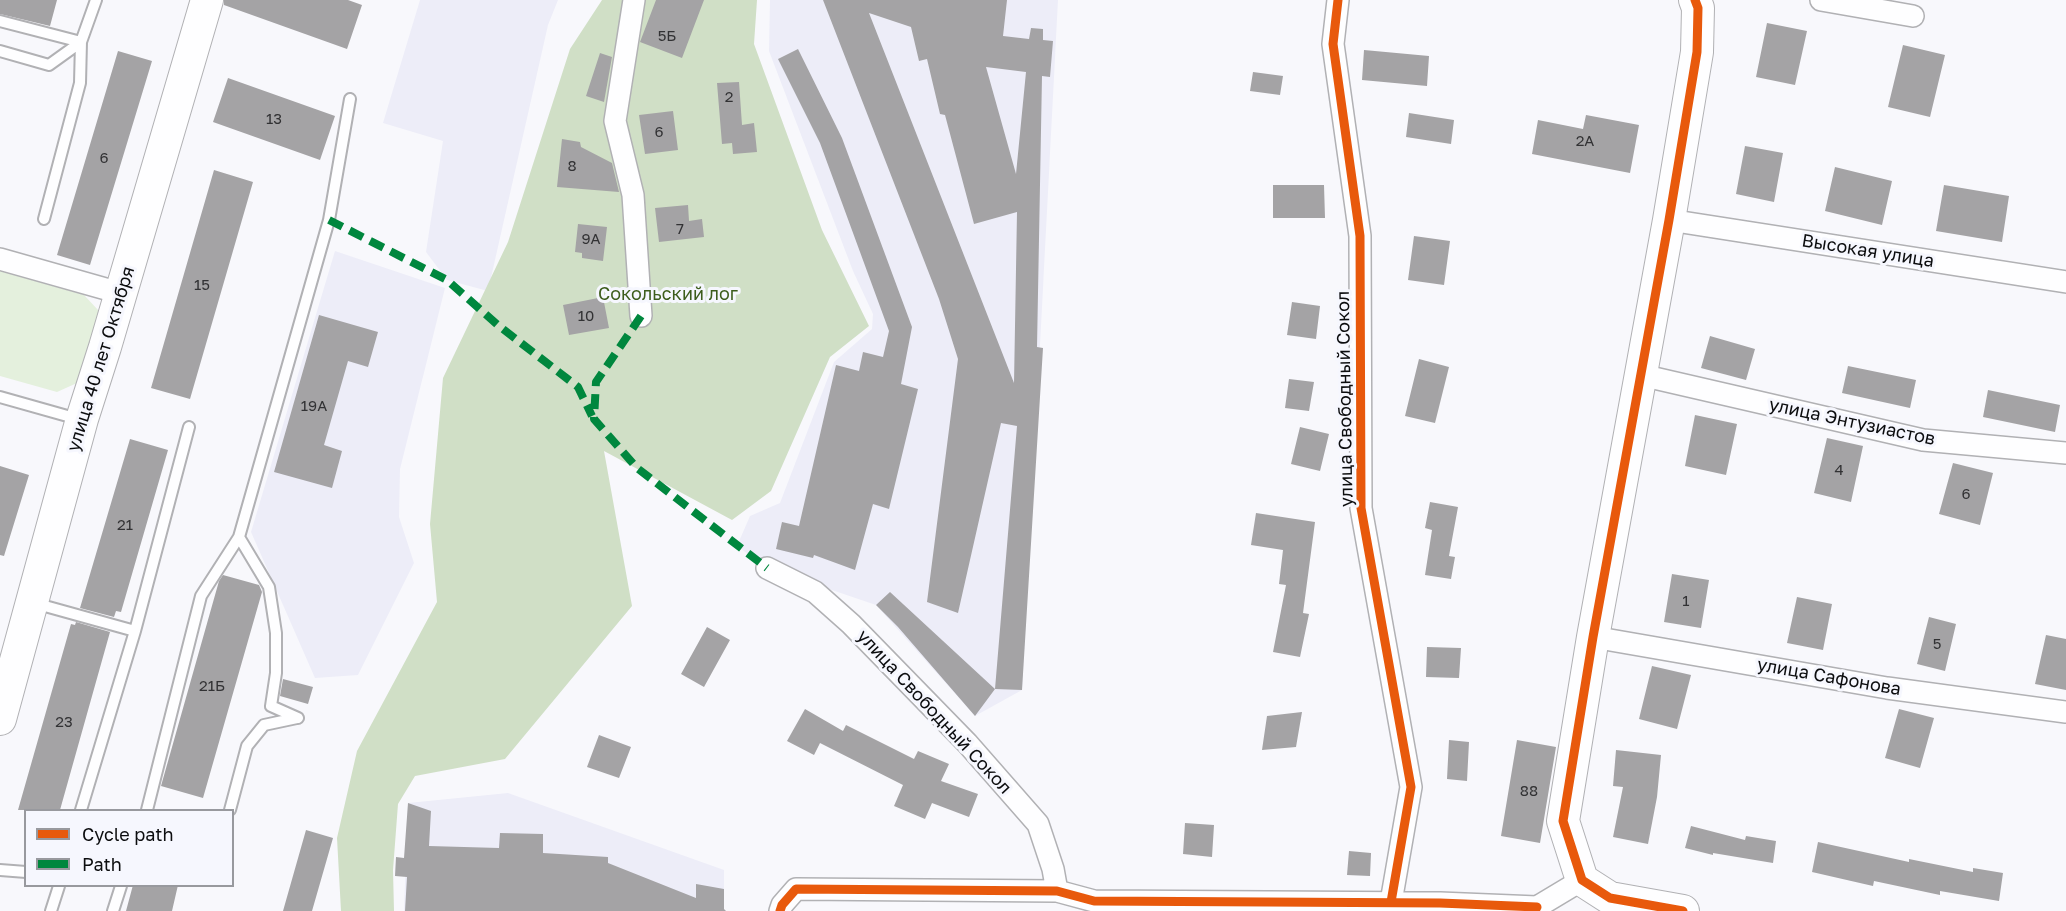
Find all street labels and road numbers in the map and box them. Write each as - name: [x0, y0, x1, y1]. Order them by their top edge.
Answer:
- street label: Высокая улица: [1800, 230, 1936, 272]
- street label: улица 40 лет Октября: [63, 264, 139, 454]
- street label: улица Свободный Сокол: [1332, 291, 1358, 507]
- street label: улица Энтузиастов: [1767, 394, 1937, 450]
- street label: улица Свободный Сокол: [852, 625, 1016, 799]
- street label: улица Сафонова: [1755, 654, 1903, 700]

